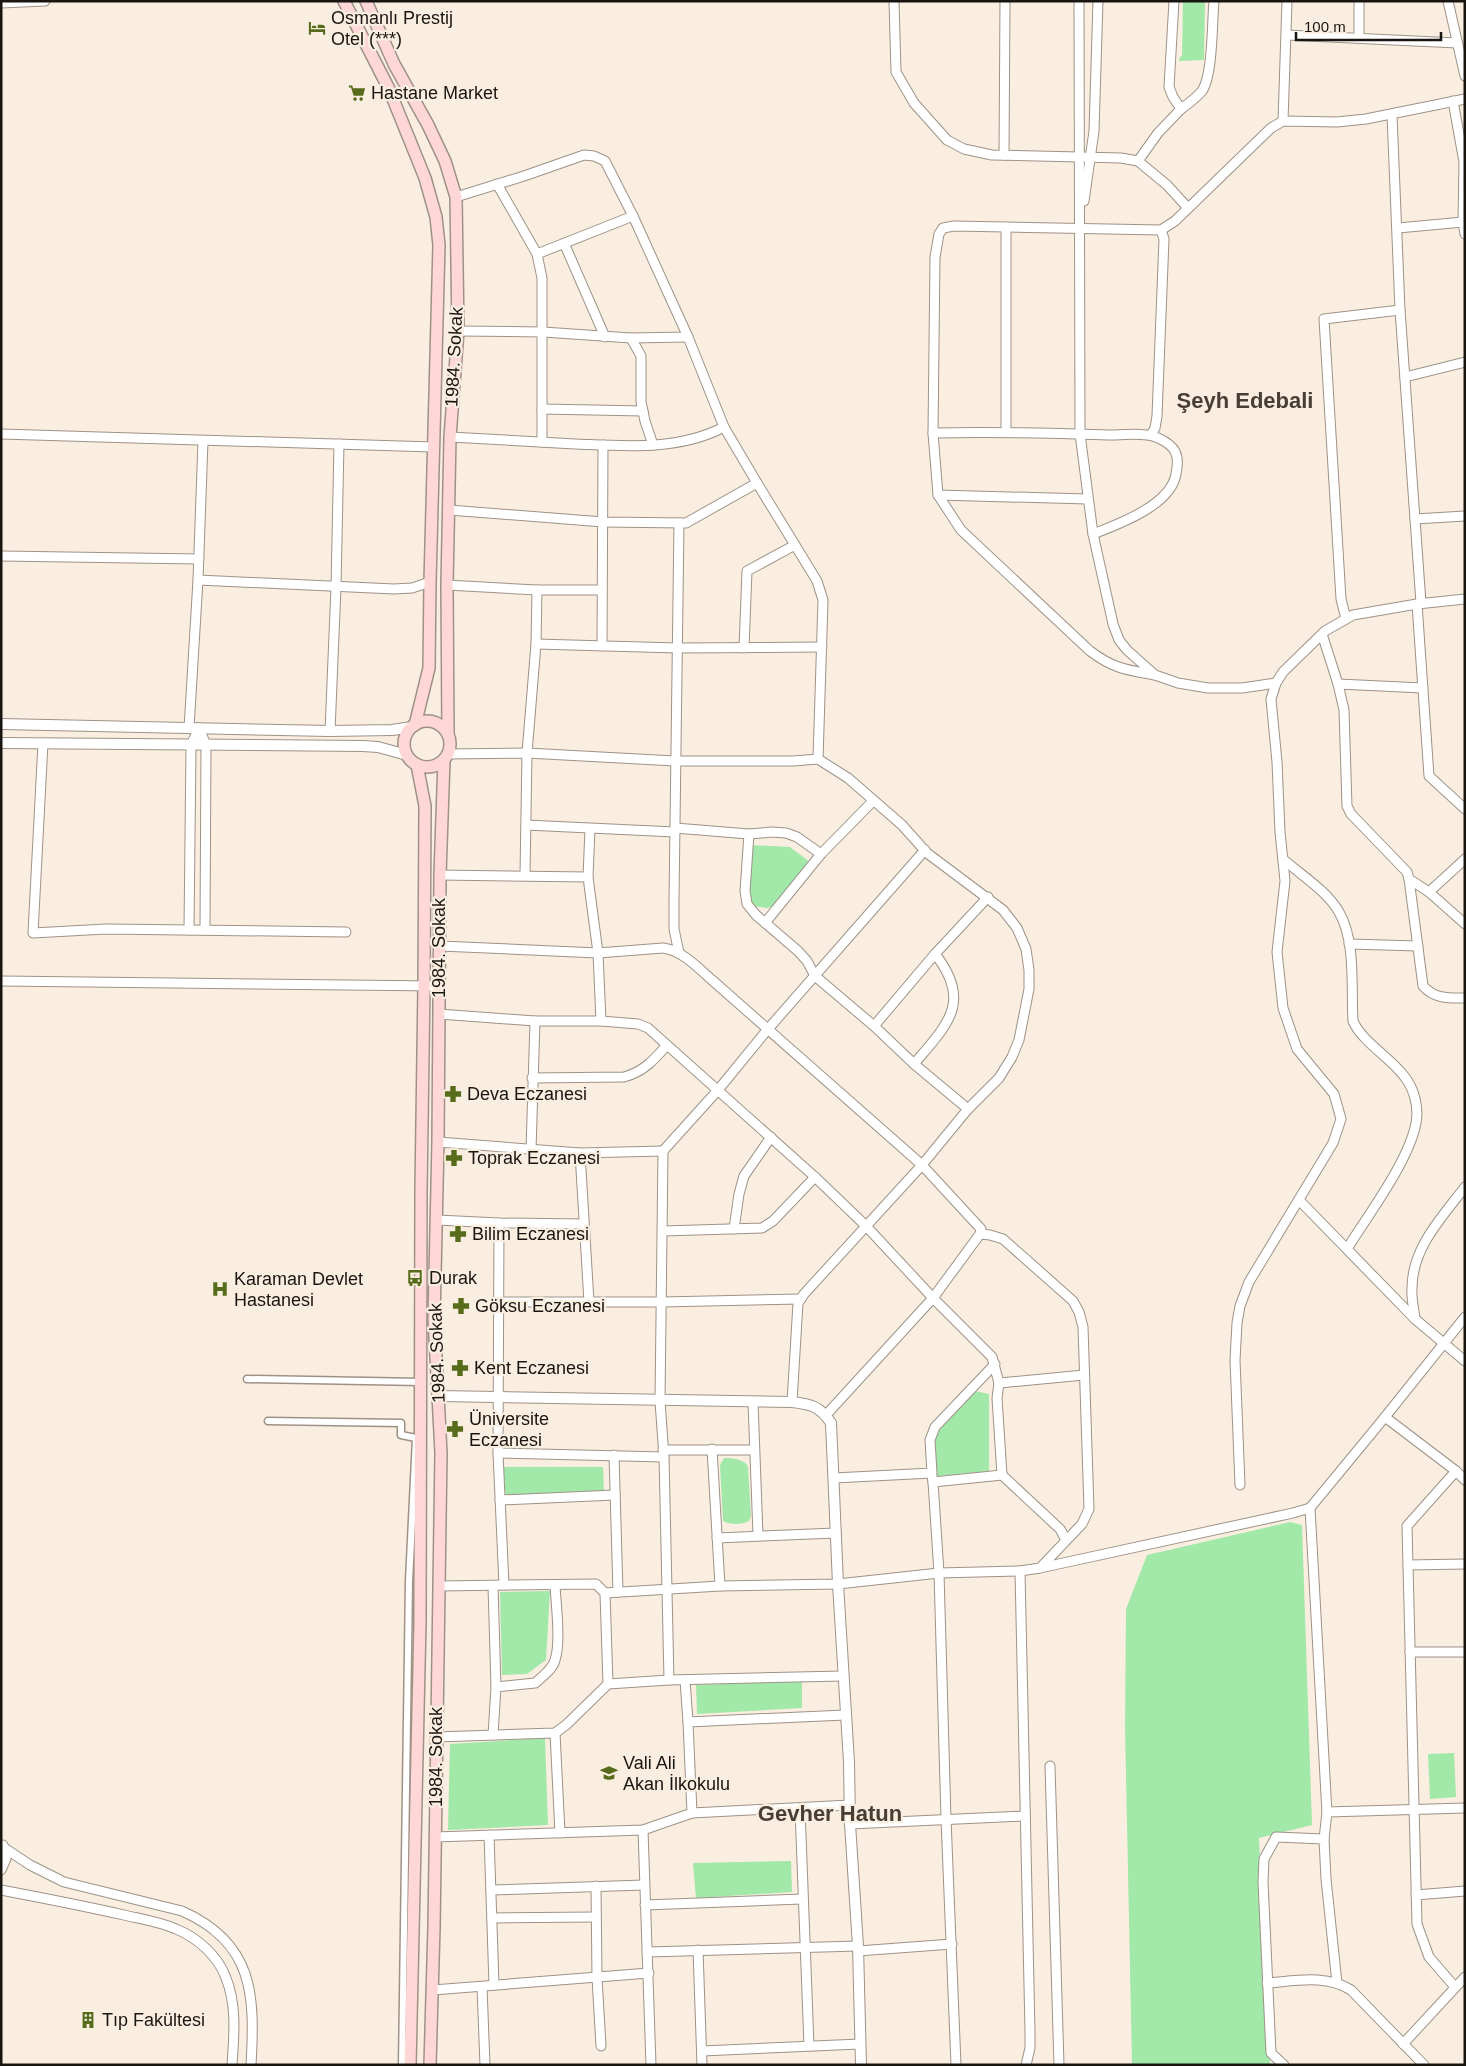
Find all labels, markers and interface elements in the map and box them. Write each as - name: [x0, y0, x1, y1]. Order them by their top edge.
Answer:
- place label: Osmanlı Prestij Otel (***): [331, 8, 453, 49]
- scale bar: [1296, 10, 1441, 42]
- hotel icon: Osmanlı Prestij Otel (***): [307, 18, 327, 38]
- text: 100 m: [1304, 18, 1346, 35]
- supermarket icon: Hastane Market: [347, 83, 367, 103]
- place label: Hastane Market: [371, 83, 498, 103]
- street label: 1984. Sokak: [441, 306, 467, 407]
- district label: Şeyh Edebali: [1177, 388, 1313, 413]
- street label: 1984. Sokak: [429, 897, 449, 998]
- pharmacy icon: Deva Eczanesi: [443, 1084, 463, 1104]
- place label: Deva Eczanesi: [467, 1084, 587, 1104]
- pharmacy icon: Toprak Eczanesi: [444, 1148, 464, 1168]
- place label: Toprak Eczanesi: [468, 1148, 600, 1168]
- pharmacy icon: Bilim Eczanesi: [448, 1224, 468, 1244]
- place label: Bilim Eczanesi: [472, 1224, 589, 1244]
- bus stop icon: Durak: [405, 1268, 425, 1288]
- place label: Durak: [429, 1268, 478, 1288]
- place label: Karaman Devlet Hastanesi: [234, 1269, 363, 1310]
- hospital icon: Karaman Devlet Hastanesi: [210, 1279, 230, 1299]
- pharmacy icon: Göksu Eczanesi: [451, 1296, 471, 1316]
- place label: Göksu Eczanesi: [475, 1296, 605, 1316]
- street label: 1984. Sokak: [425, 1302, 449, 1403]
- pharmacy icon: Kent Eczanesi: [450, 1358, 470, 1378]
- place label: Kent Eczanesi: [474, 1358, 589, 1378]
- place label: Üniversite Eczanesi: [469, 1409, 549, 1450]
- pharmacy icon: Üniversite Eczanesi: [445, 1419, 465, 1439]
- street label: 1984. Sokak: [426, 1706, 446, 1807]
- place label: Vali Ali Akan İlkokulu: [623, 1753, 730, 1794]
- school or university icon: Vali Ali Akan İlkokulu: [599, 1763, 619, 1783]
- district label: Gevher Hatun: [758, 1801, 902, 1826]
- building icon: Tıp Fakültesi: [78, 2010, 98, 2030]
- place label: Tıp Fakültesi: [102, 2010, 205, 2030]

